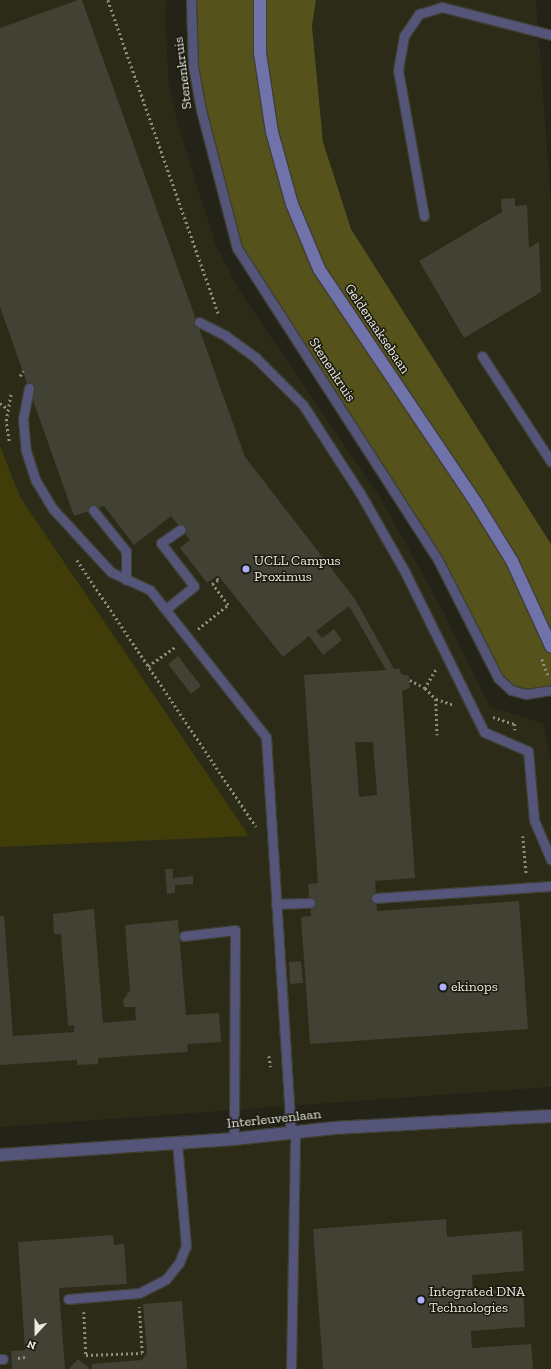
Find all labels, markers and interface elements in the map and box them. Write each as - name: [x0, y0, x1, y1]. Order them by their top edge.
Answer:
- street label: Stenenkruis: [170, 36, 196, 110]
- street label: Geldenaaksebaan: [341, 281, 413, 377]
- street label: Stenenkruis: [305, 335, 359, 405]
- place label: UCLL Campus Proximus: [254, 553, 341, 586]
- marker: UCLL Campus Proximus: [241, 564, 251, 574]
- place label: ekinops: [451, 979, 498, 995]
- marker: ekinops: [438, 982, 448, 992]
- street label: Interleuvenlaan: [226, 1106, 322, 1132]
- place label: Integrated DNA Technologies: [429, 1284, 525, 1316]
- marker: Integrated DNA Technologies: [416, 1295, 426, 1305]
- north arrow: [16, 1313, 56, 1353]
- text: N: [25, 1337, 38, 1352]

